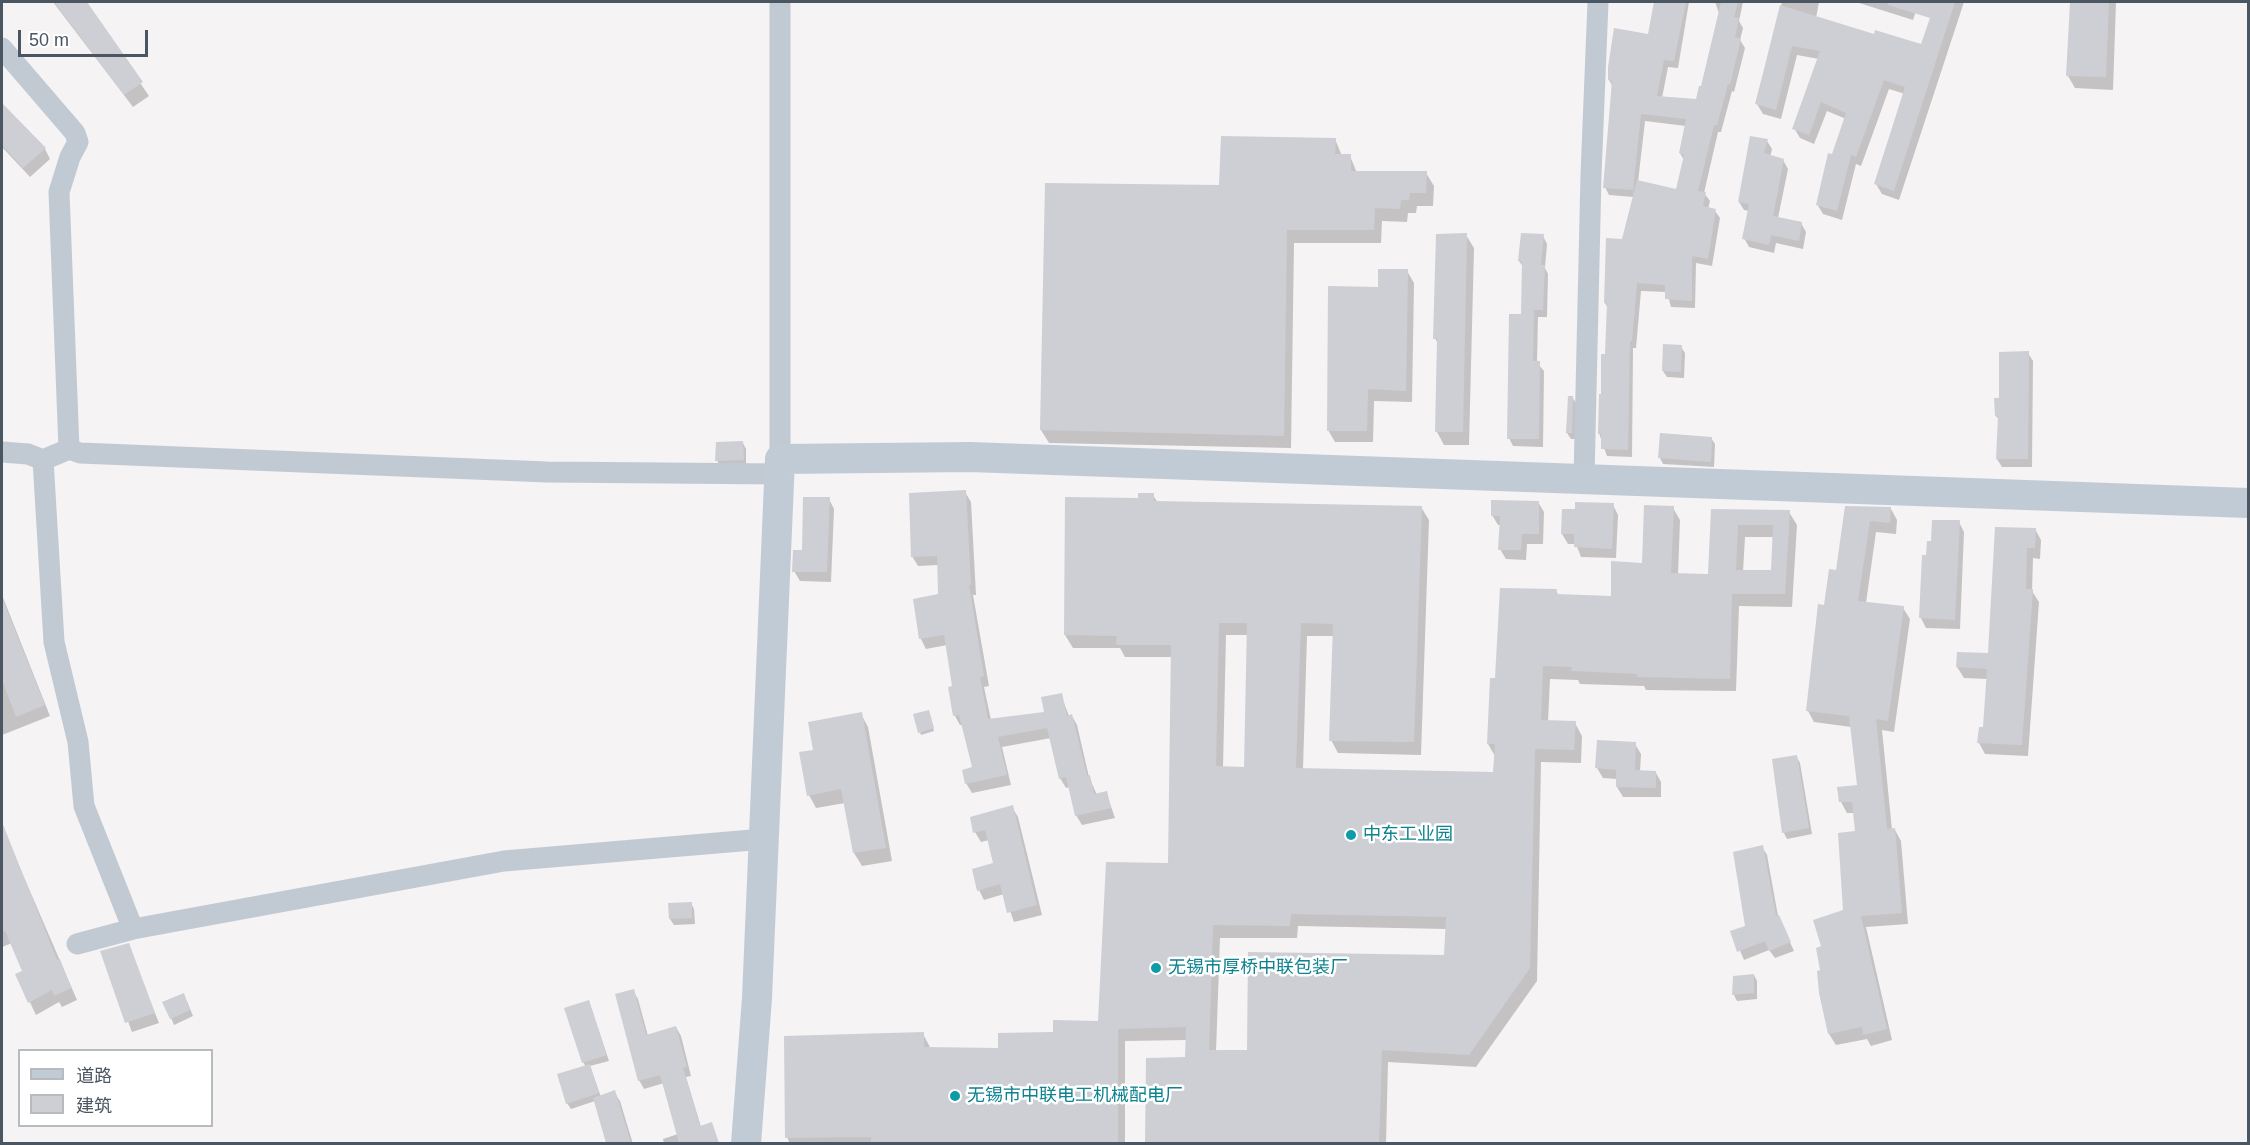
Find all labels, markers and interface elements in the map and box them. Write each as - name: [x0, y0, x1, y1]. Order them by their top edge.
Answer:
- scale bar: [21, 18, 152, 56]
- text: 50 m: [29, 30, 69, 50]
- place label: 中东工业园: [1363, 824, 1453, 846]
- marker: 中东工业园: [1344, 828, 1358, 842]
- place label: 无锡市厚桥中联包装厂: [1168, 957, 1348, 979]
- marker: 无锡市厚桥中联包装厂: [1149, 961, 1163, 975]
- legend: [18, 1049, 213, 1127]
- text: 道路: [76, 1066, 112, 1086]
- place label: 无锡市中联电工机械配电厂: [967, 1085, 1183, 1107]
- marker: 无锡市中联电工机械配电厂: [948, 1089, 962, 1103]
- text: 建筑: [76, 1096, 112, 1116]

